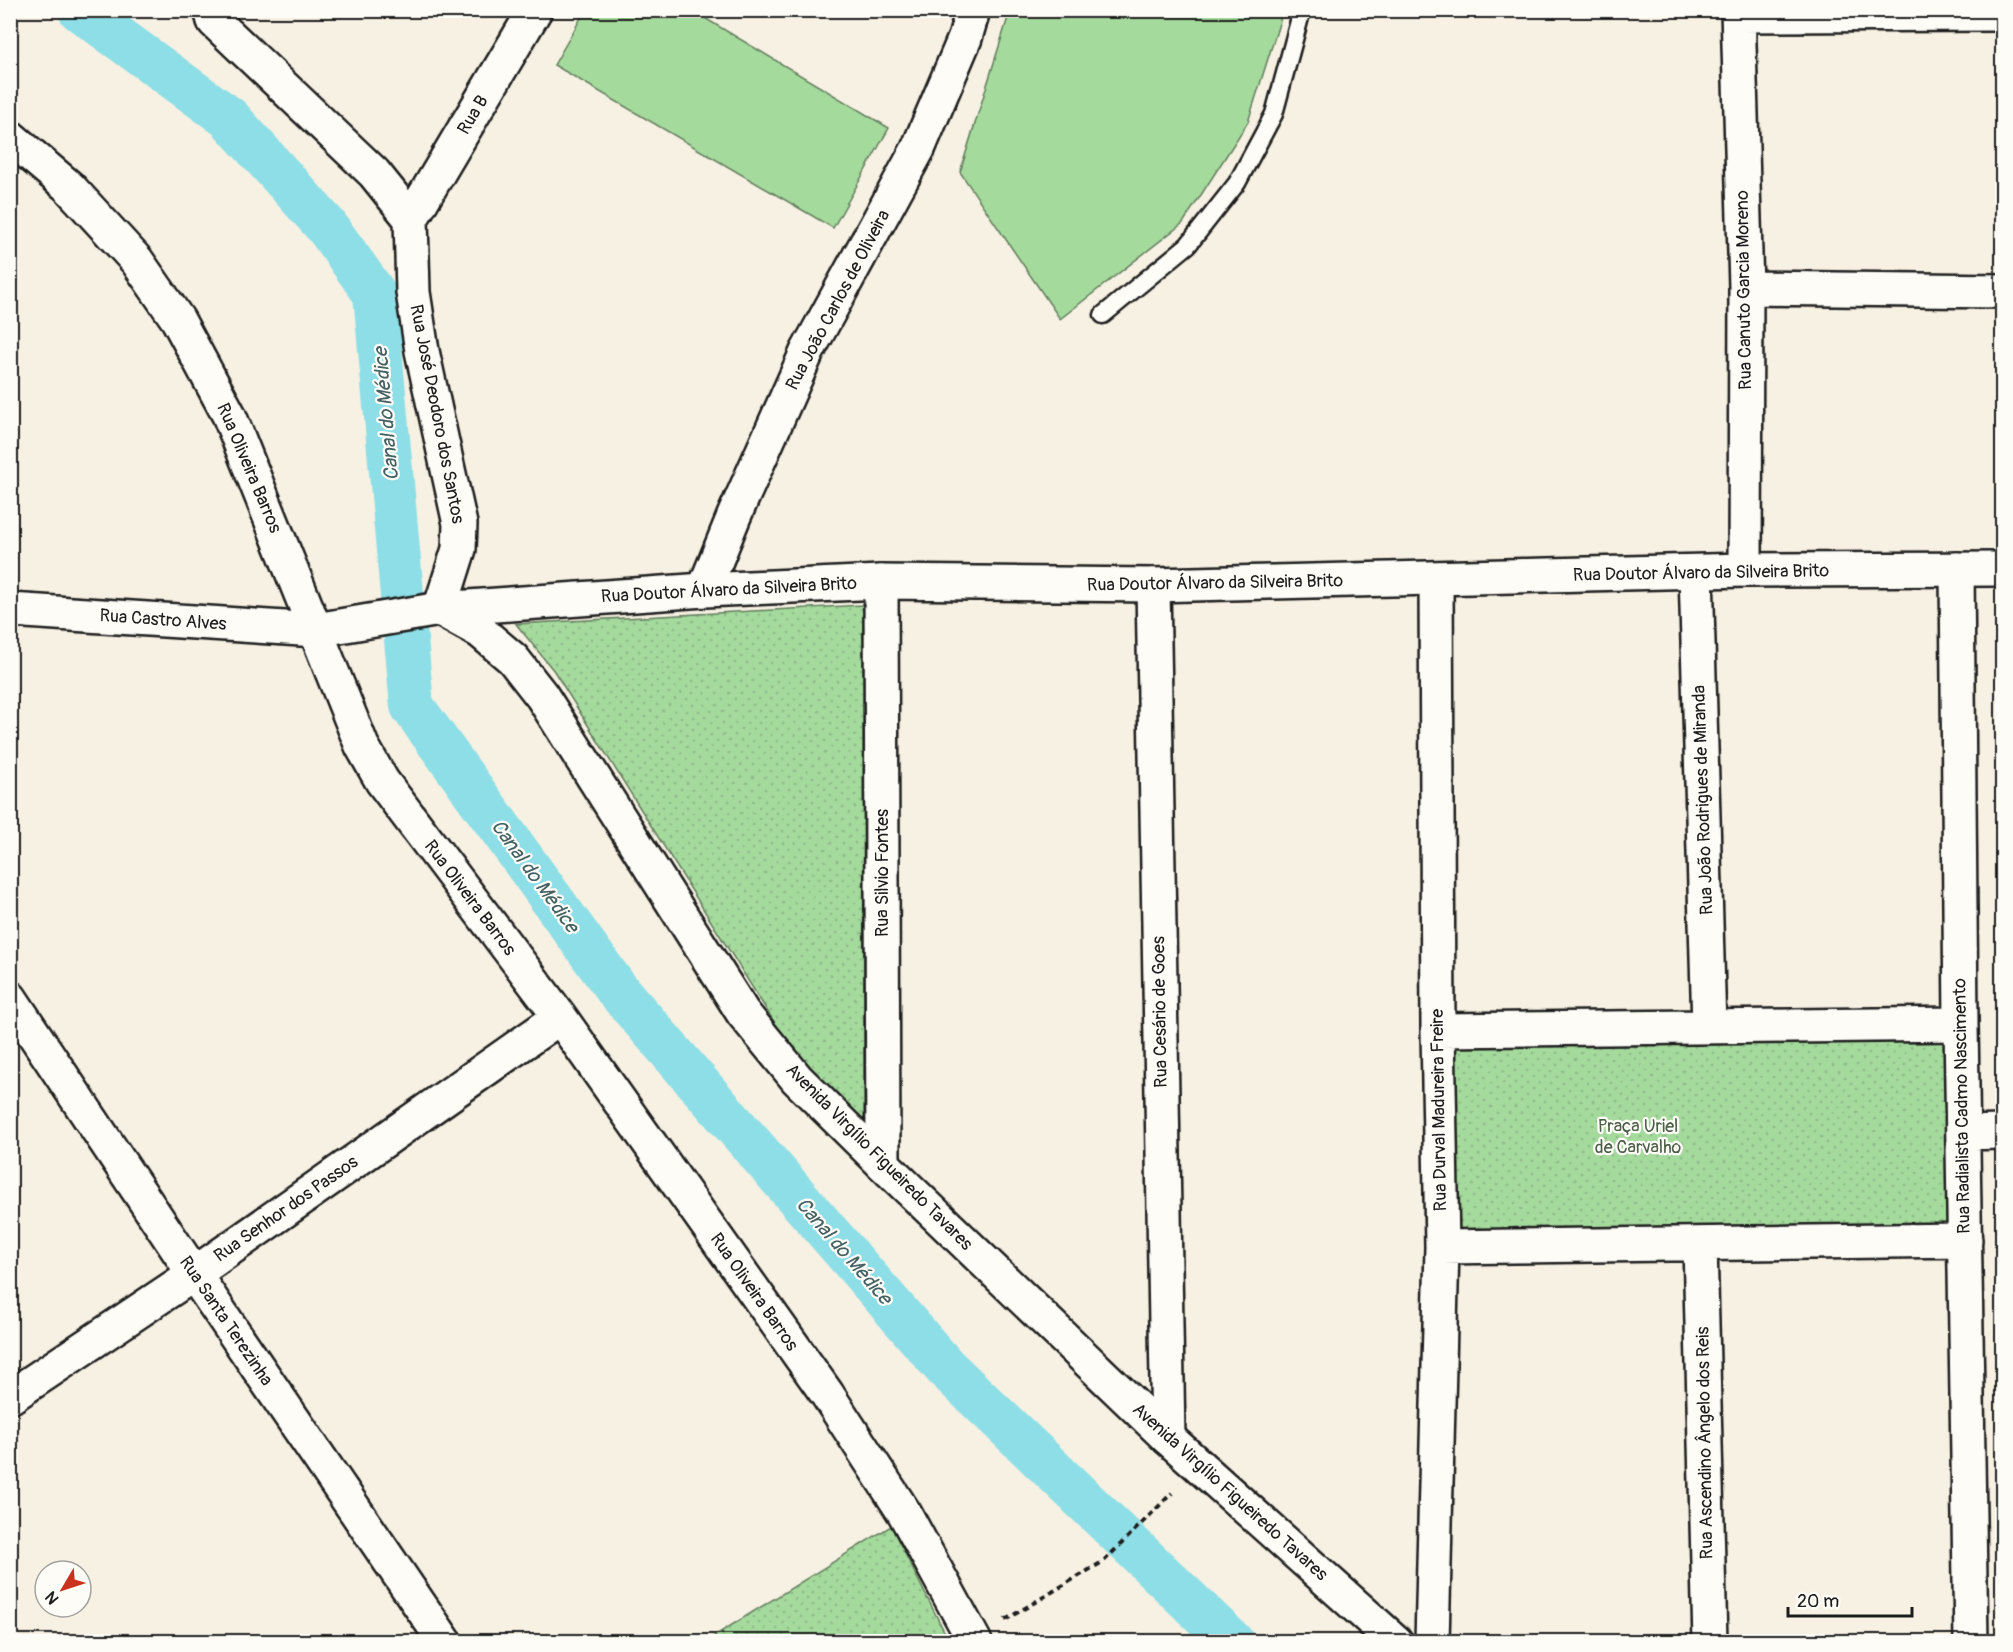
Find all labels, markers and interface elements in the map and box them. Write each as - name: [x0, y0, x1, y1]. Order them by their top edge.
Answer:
- street label: Rua B: [452, 91, 494, 139]
- street label: Rua Canuto Garcia Moreno: [1731, 190, 1757, 390]
- street label: Rua João Carlos de Oliveira: [781, 206, 895, 394]
- street label: Rua José Deodoro dos Santos: [404, 303, 470, 525]
- water label: Canal do Médice: [368, 344, 404, 482]
- street label: Rua Oliveira Barros: [211, 400, 287, 536]
- street label: Rua Doutor Álvaro da Silveira Brito: [1573, 559, 1830, 587]
- street label: Rua Doutor Álvaro da Silveira Brito: [1087, 569, 1344, 597]
- street label: Rua Doutor Álvaro da Silveira Brito: [600, 572, 858, 608]
- street label: Rua Castro Alves: [99, 604, 227, 636]
- street label: Rua João Rodrigues de Miranda: [1687, 685, 1719, 915]
- street label: Rua Silvio Fontes: [871, 809, 894, 937]
- water label: Canal do Médice: [486, 815, 586, 939]
- street label: Rua Oliveira Barros: [419, 836, 521, 960]
- street label: Rua Cesário de Goes: [1147, 936, 1173, 1088]
- street label: Rua Radialista Cadmo Nascimento: [1948, 978, 1976, 1234]
- street label: Rua Durval Madureira Freire: [1426, 1008, 1452, 1212]
- street label: Avenida Virgílio Figueiredo Tavares: [781, 1059, 977, 1255]
- park label: Praça Uriel de Carvalho: [1595, 1115, 1682, 1159]
- street label: Rua Senhor dos Passos: [209, 1151, 363, 1267]
- water label: Canal do Médice: [791, 1192, 899, 1311]
- street label: Rua Oliveira Barros: [705, 1229, 803, 1355]
- street label: Rua Santa Terezinha: [174, 1252, 278, 1390]
- street label: Rua Ascendino Ângelo dos Reis: [1691, 1326, 1719, 1560]
- street label: Avenida Virgílio Figueiredo Tavares: [1127, 1398, 1333, 1586]
- north arrow: [33, 1559, 93, 1619]
- scale bar: [1788, 1580, 1912, 1618]
- text: N: [41, 1587, 63, 1608]
- text: 20 m: [1797, 1590, 1839, 1613]

